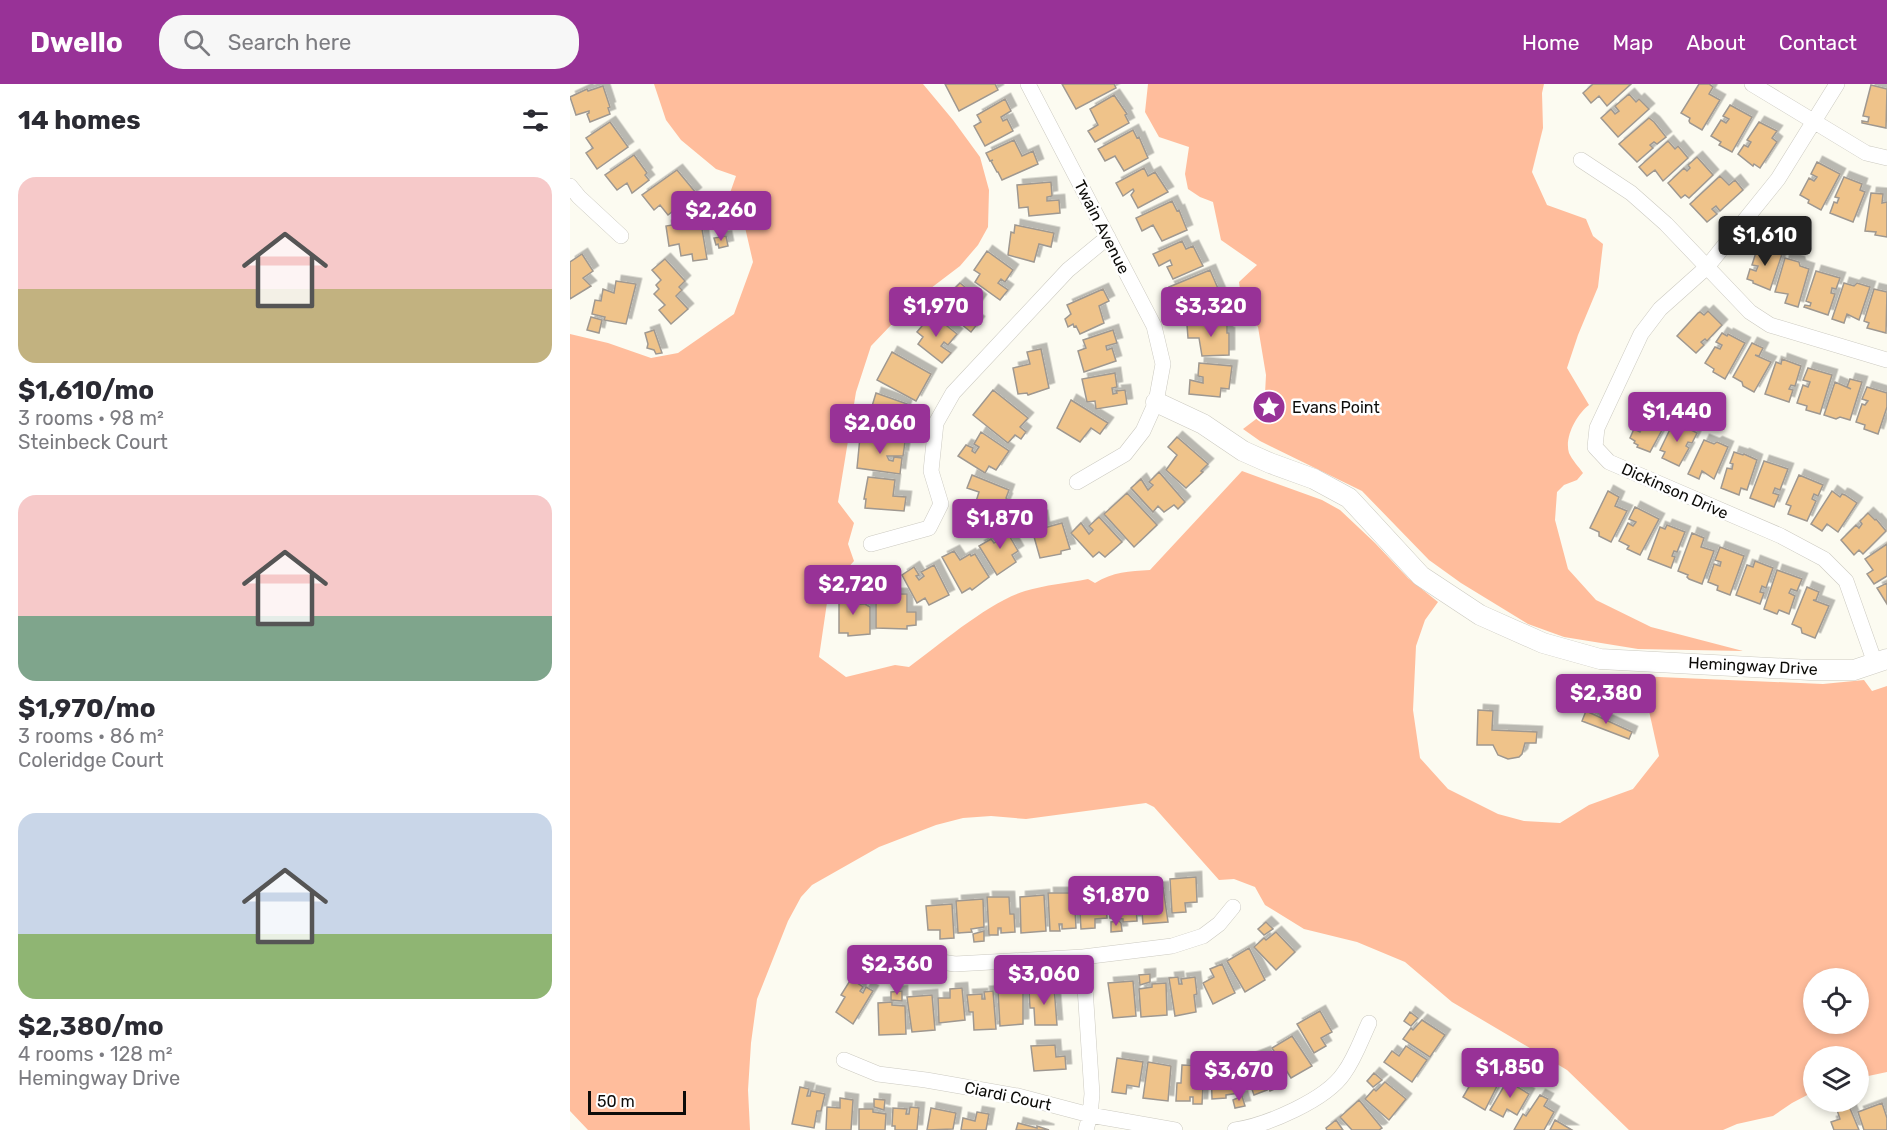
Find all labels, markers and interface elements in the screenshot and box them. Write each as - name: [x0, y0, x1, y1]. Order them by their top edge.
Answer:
- search box: [159, 15, 579, 69]
- text: Dwello: [30, 26, 123, 59]
- icon: search: [180, 26, 213, 59]
- text: Search here: [228, 29, 351, 56]
- text: Home: [1522, 30, 1579, 55]
- text: Map: [1612, 30, 1653, 55]
- text: About: [1686, 30, 1746, 55]
- text: Contact: [1779, 30, 1857, 55]
- icon: filters: [519, 104, 552, 137]
- text: 14 homes: [18, 105, 141, 136]
- street label: Twain Avenue: [1070, 177, 1134, 277]
- pin: $2,260: [672, 191, 770, 242]
- text: $2,260: [685, 198, 757, 222]
- icon: home: [231, 216, 339, 324]
- pin: $1,610: [1716, 216, 1814, 267]
- text: $1,610: [1733, 223, 1797, 247]
- pin: $1,970: [887, 287, 985, 338]
- pin: $3,320: [1162, 287, 1260, 338]
- text: $1,970: [903, 294, 969, 318]
- text: $3,320: [1175, 294, 1247, 318]
- text: $1,610/mo: [18, 375, 154, 406]
- place icon: Evans Point: [1251, 389, 1287, 425]
- pin: $1,440: [1628, 392, 1726, 443]
- place label: Evans Point: [1292, 398, 1380, 417]
- text: $1,440: [1642, 399, 1712, 423]
- pin: $2,060: [831, 404, 929, 455]
- text: 3 rooms · 98 m²: [18, 406, 164, 430]
- text: $2,060: [844, 411, 916, 435]
- text: Steinbeck Court: [18, 430, 168, 454]
- street label: Dickinson Drive: [1619, 459, 1731, 523]
- pin: $1,870: [951, 499, 1049, 550]
- text: $1,870: [966, 506, 1034, 530]
- icon: home: [231, 534, 339, 642]
- pin: $2,720: [804, 565, 902, 616]
- text: $2,720: [818, 572, 888, 596]
- street label: Hemingway Drive: [1688, 653, 1818, 679]
- pin: $2,380: [1557, 674, 1655, 725]
- text: $2,380: [1570, 681, 1642, 705]
- text: $1,970/mo: [18, 693, 156, 724]
- text: 3 rooms · 86 m²: [18, 724, 164, 748]
- text: Coleridge Court: [18, 748, 164, 772]
- icon: home: [231, 852, 339, 960]
- pin: $1,870: [1067, 876, 1165, 927]
- text: $1,870: [1082, 883, 1150, 907]
- pin: $2,360: [848, 945, 946, 996]
- text: $2,360: [861, 952, 933, 976]
- pin: $3,060: [995, 955, 1093, 1006]
- text: $3,060: [1008, 962, 1080, 986]
- map controls: [1803, 968, 1869, 1112]
- button: locate: [1803, 968, 1869, 1034]
- text: $2,380/mo: [18, 1011, 164, 1042]
- text: 4 rooms · 128 m²: [18, 1042, 173, 1066]
- button: layers: [1803, 1046, 1869, 1112]
- pin: $1,850: [1461, 1048, 1559, 1099]
- pin: $3,670: [1190, 1051, 1288, 1102]
- text: $1,850: [1476, 1055, 1544, 1079]
- text: $3,670: [1204, 1058, 1274, 1082]
- text: Hemingway Drive: [18, 1066, 180, 1090]
- street label: Ciardi Court: [963, 1078, 1053, 1114]
- scale bar: [588, 1088, 686, 1116]
- text: 50 m: [597, 1092, 635, 1111]

